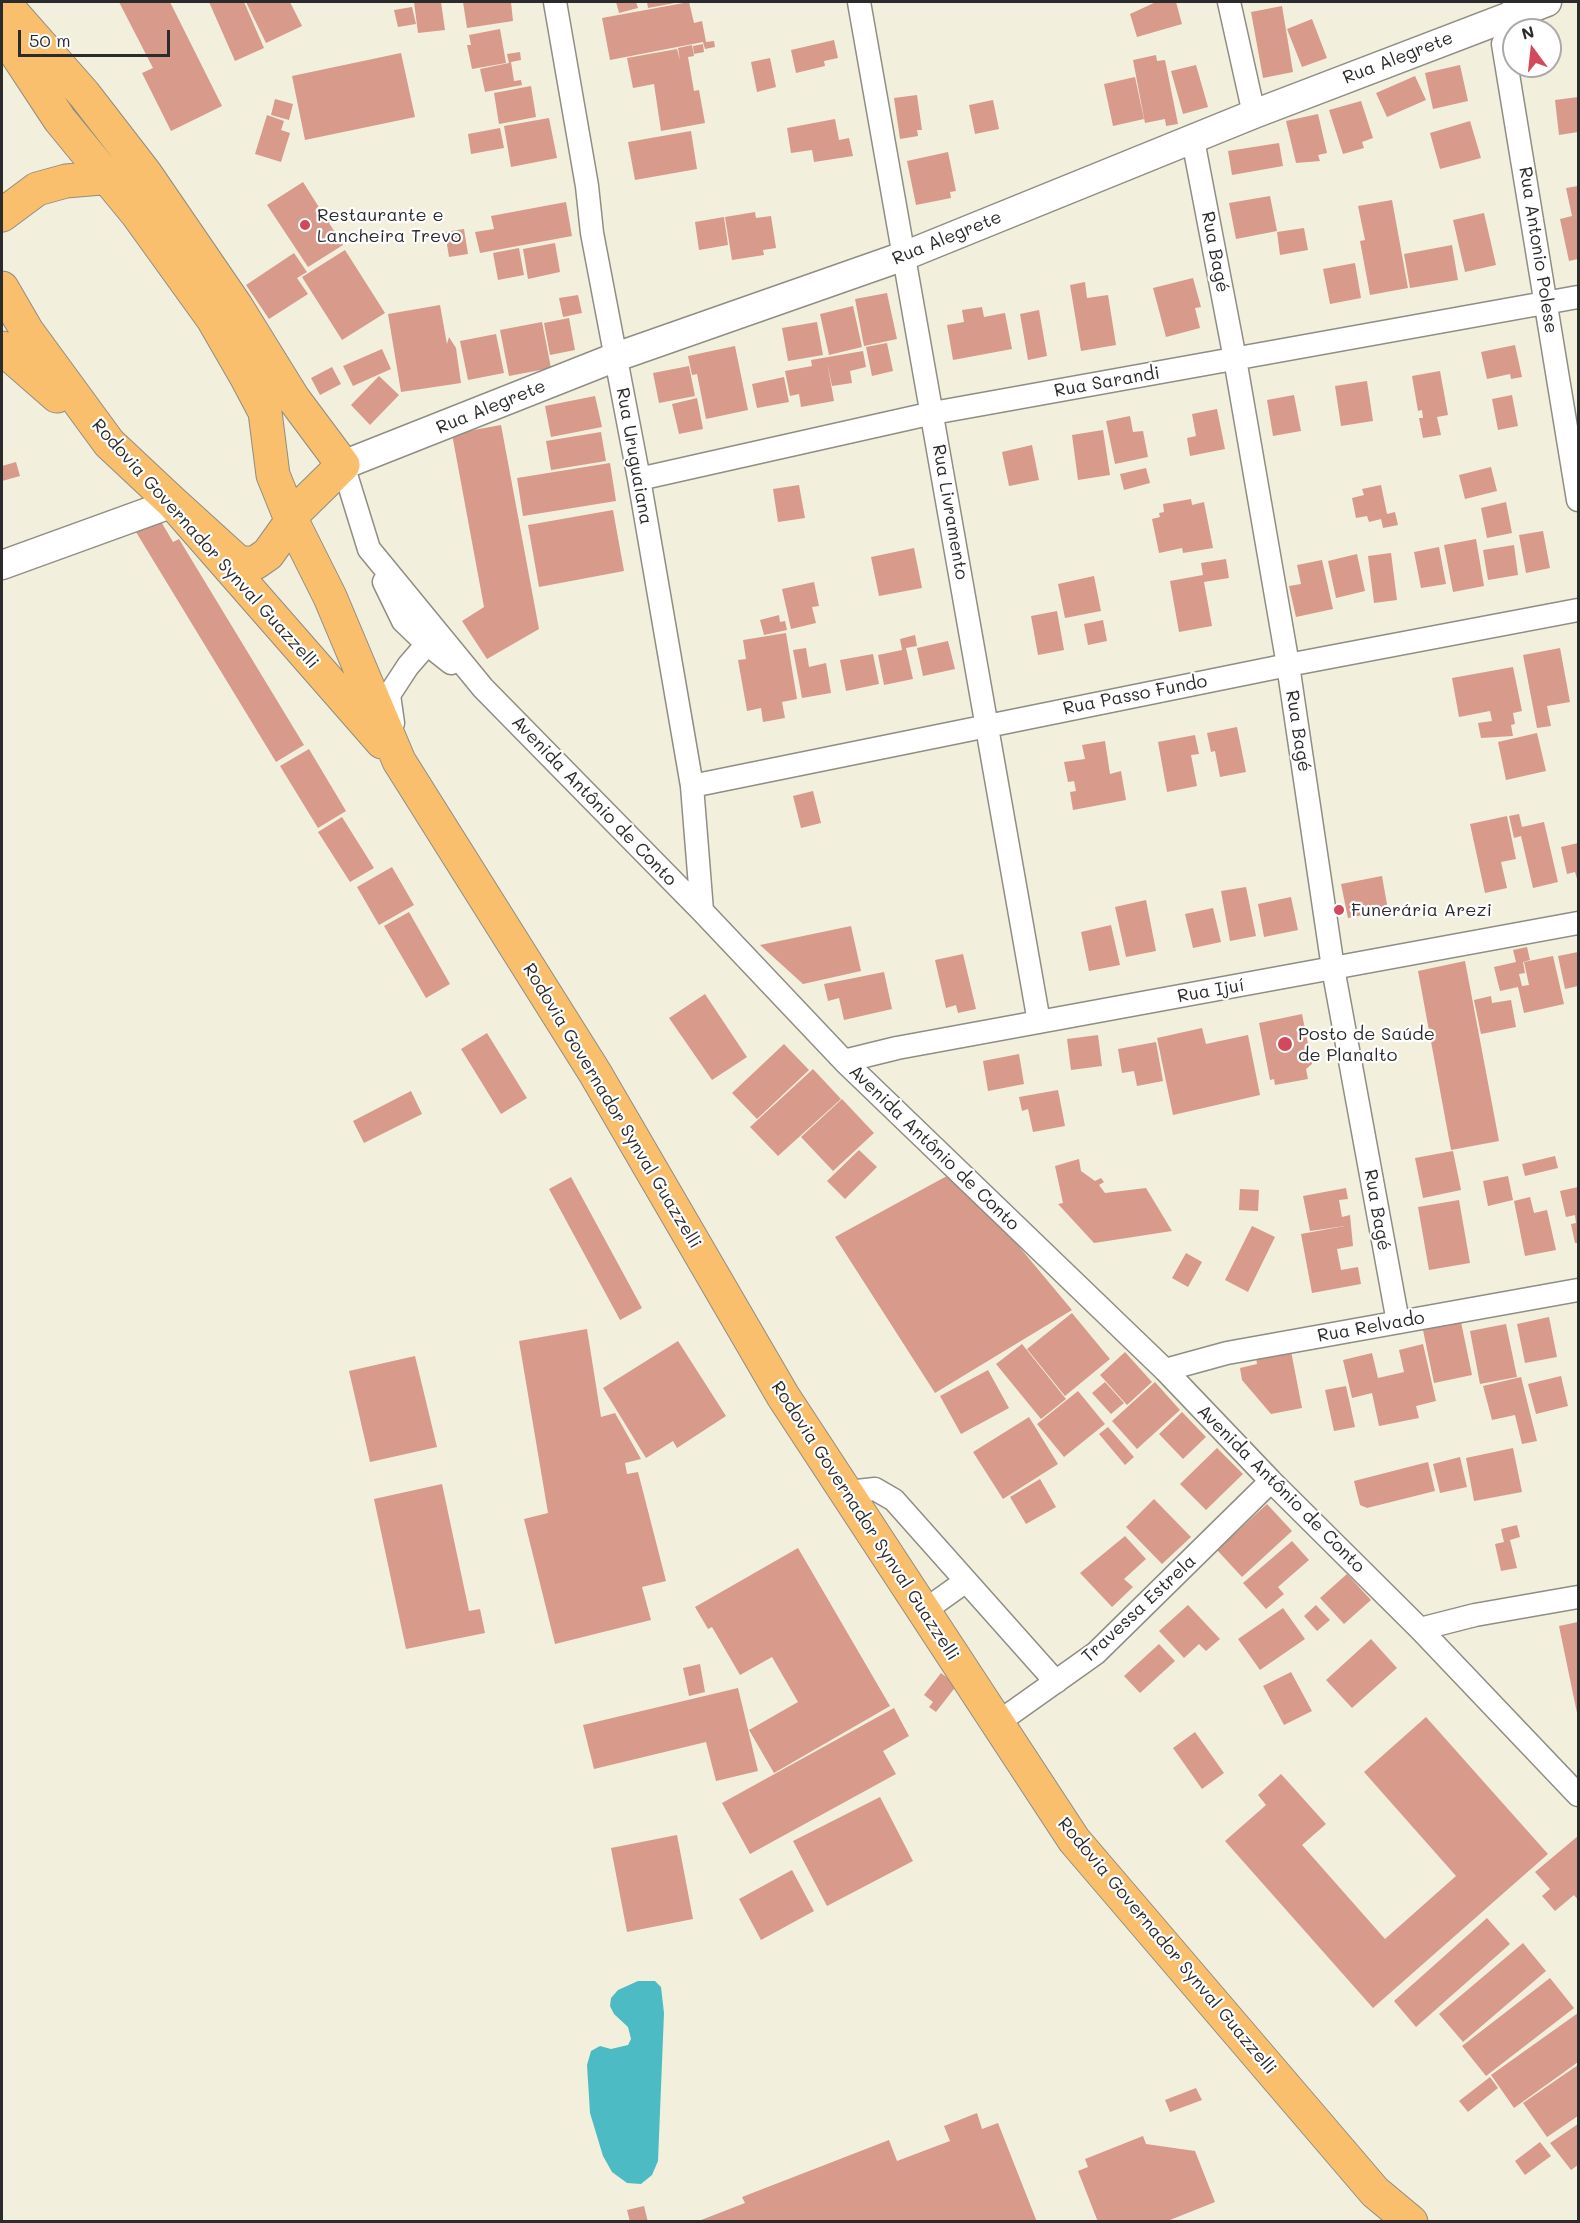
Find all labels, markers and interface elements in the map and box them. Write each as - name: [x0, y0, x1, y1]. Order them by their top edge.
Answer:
- scale bar: [21, 18, 172, 56]
- north arrow: [1502, 18, 1562, 78]
- text: N: [1519, 20, 1536, 44]
- street label: Rua Alegrete: [1340, 27, 1456, 89]
- text: 50 m: [29, 28, 71, 52]
- street label: Rua Antonio Polese: [1514, 165, 1562, 335]
- place label: Restaurante e Lancheira Trevo: [317, 204, 461, 246]
- street label: Rua Alegrete: [889, 206, 1005, 270]
- street label: Rua Bagé: [1197, 210, 1233, 294]
- marker: Restaurante e Lancheira Trevo: [298, 218, 312, 232]
- street label: Rua Sarandi: [1053, 362, 1161, 402]
- street label: Rua Alegrete: [433, 375, 549, 439]
- street label: Rua Uruguaiana: [611, 386, 657, 526]
- street label: Rodovia Governador Synval Guazzelli: [87, 415, 323, 673]
- street label: Rua Livramento: [927, 443, 973, 581]
- street label: Rua Passo Fundo: [1061, 670, 1209, 720]
- street label: Rua Bagé: [1281, 689, 1315, 773]
- street label: Avenida Antônio de Conto: [507, 711, 681, 891]
- place label: Funerária Arezi: [1351, 899, 1492, 921]
- marker: Funerária Arezi: [1332, 903, 1346, 917]
- street label: Rodovia Governador Synval Guazzelli: [518, 960, 706, 1252]
- street label: Rua Ijuí: [1176, 974, 1246, 1008]
- place label: Posto de Saúde de Planalto: [1298, 1023, 1435, 1066]
- marker: Posto de Saúde de Planalto: [1276, 1035, 1294, 1053]
- street label: Avenida Antônio de Conto: [844, 1061, 1024, 1235]
- street label: Rua Bagé: [1359, 1168, 1395, 1252]
- street label: Rua Relvado: [1316, 1307, 1426, 1347]
- street label: Rodovia Governador Synval Guazzelli: [766, 1377, 964, 1665]
- street label: Avenida Antônio de Conto: [1193, 1401, 1369, 1577]
- street label: Travessa Estrela: [1077, 1551, 1201, 1667]
- street label: Rodovia Governador Synval Guazzelli: [1053, 1813, 1281, 2079]

